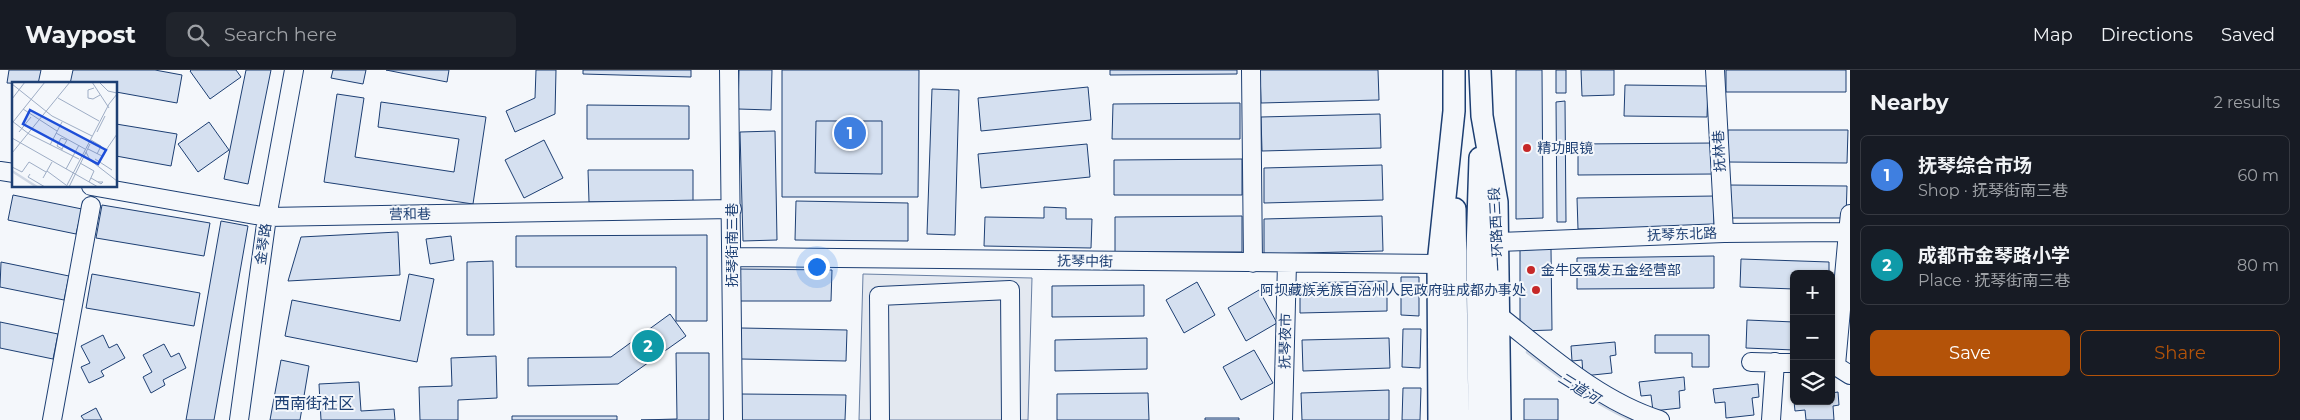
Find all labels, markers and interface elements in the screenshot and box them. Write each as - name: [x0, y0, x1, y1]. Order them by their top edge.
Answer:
- search box: [166, 12, 516, 57]
- text: Waypost: [25, 20, 136, 49]
- icon: search: [184, 21, 212, 49]
- text: Search here: [224, 23, 337, 46]
- text: Map: [2033, 24, 2073, 46]
- text: Directions: [2101, 24, 2193, 46]
- text: Saved: [2221, 24, 2275, 46]
- inset map: [12, 82, 118, 188]
- text: Nearby: [1870, 90, 1949, 115]
- text: 2 results: [2214, 93, 2280, 112]
- pin: 1: [834, 114, 866, 152]
- street label: 抚林巷: [1709, 130, 1729, 172]
- place label: 精功眼镜: [1537, 139, 1593, 157]
- marker: 精功眼镜: [1521, 142, 1533, 154]
- text: 抚琴综合市场: [1918, 154, 2032, 177]
- text: 1: [1884, 166, 1890, 185]
- text: 60 m: [2237, 166, 2279, 185]
- text: Shop · 抚琴街南三巷: [1918, 181, 2068, 200]
- street label: 一环路西三段: [1485, 187, 1507, 271]
- street label: 抚琴街南三巷: [723, 203, 741, 287]
- street label: 营和巷: [389, 205, 431, 223]
- street label: 金琴路: [251, 222, 275, 266]
- street label: 抚琴东北路: [1647, 224, 1717, 244]
- text: 成都市金琴路小学: [1918, 244, 2070, 267]
- street label: 抚琴中街: [1057, 252, 1113, 270]
- your location: [804, 254, 830, 280]
- text: 2: [1882, 256, 1892, 275]
- text: 80 m: [2237, 256, 2279, 275]
- place label: 金牛区强发五金经营部: [1541, 261, 1681, 279]
- marker: 金牛区强发五金经营部: [1525, 264, 1537, 276]
- map controls: [1790, 270, 1835, 405]
- button: +: [1790, 270, 1835, 315]
- text: Place · 抚琴街南三巷: [1918, 271, 2070, 290]
- place label: 阿坝藏族羌族自治州人民政府驻成都办事处: [1260, 281, 1526, 299]
- marker: 阿坝藏族羌族自治州人民政府驻成都办事处: [1530, 284, 1542, 296]
- street label: 抚琴夜市: [1276, 313, 1294, 369]
- button: −: [1790, 315, 1835, 360]
- pin: 2: [632, 327, 664, 365]
- button: Save: [1870, 330, 2070, 376]
- button: Share: [2080, 330, 2280, 376]
- button: layers: [1790, 360, 1835, 405]
- water label: 三道河: [1555, 368, 1606, 410]
- district label: 西南街社区: [274, 394, 354, 413]

